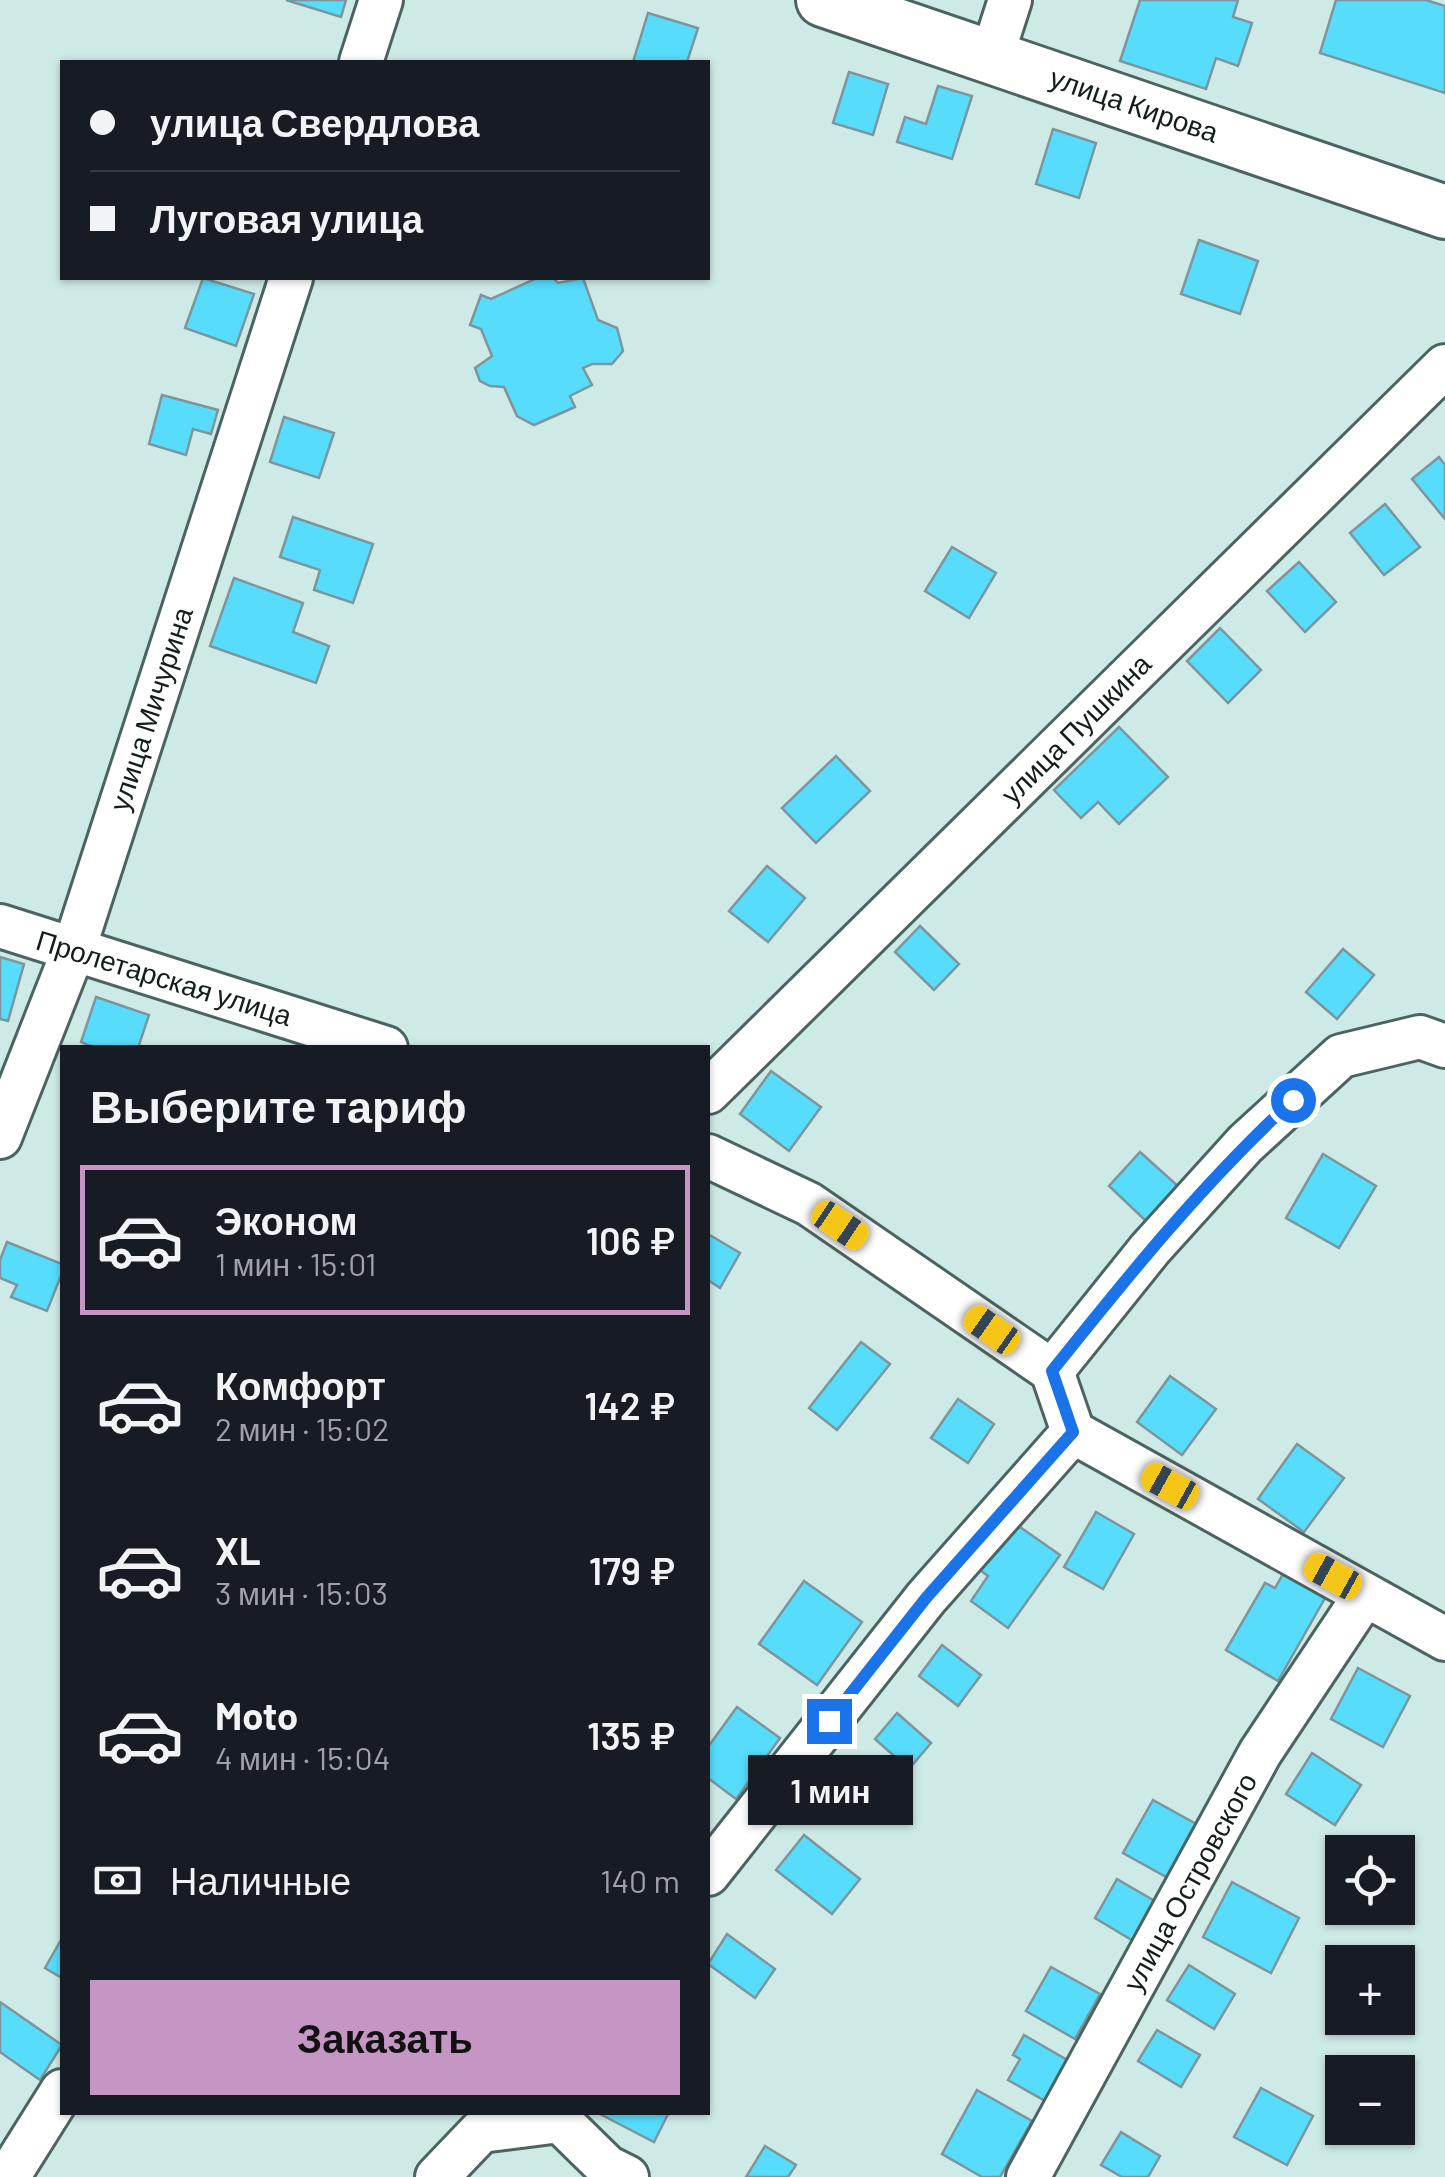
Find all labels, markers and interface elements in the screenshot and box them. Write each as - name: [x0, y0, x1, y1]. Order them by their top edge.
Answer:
- street label: улица Кирова: [1046, 59, 1223, 149]
- text: улица Свердлова: [150, 99, 479, 145]
- text: Луговая улица: [150, 195, 423, 241]
- street label: улица Мичурина: [101, 602, 199, 815]
- street label: улица Пушкина: [993, 646, 1158, 810]
- street label: Пролетарская улица: [32, 922, 297, 1032]
- text: Выберите тариф: [90, 1078, 467, 1132]
- route start: [1271, 1078, 1316, 1123]
- icon: car: [95, 1195, 185, 1285]
- car: [807, 1196, 873, 1254]
- text: Эконом: [215, 1197, 358, 1243]
- text: 106 ₽: [586, 1217, 675, 1263]
- text: 1 мин · 15:01: [215, 1244, 377, 1282]
- car: [959, 1301, 1025, 1359]
- icon: car: [95, 1360, 185, 1450]
- text: Комфорт: [215, 1362, 386, 1408]
- text: 142 ₽: [584, 1382, 675, 1428]
- text: 2 мин · 15:02: [215, 1409, 389, 1447]
- car: [1136, 1458, 1204, 1514]
- icon: car: [95, 1525, 185, 1615]
- text: XL: [215, 1527, 261, 1573]
- text: 179 ₽: [589, 1547, 675, 1593]
- car: [1299, 1548, 1367, 1604]
- text: 3 мин · 15:03: [215, 1573, 388, 1611]
- icon: car: [95, 1690, 185, 1780]
- text: Moto: [215, 1692, 298, 1738]
- route end: [807, 1699, 852, 1744]
- text: 135 ₽: [587, 1712, 675, 1758]
- text: 4 мин · 15:04: [215, 1738, 390, 1776]
- callout: 1 мин: [746, 1756, 912, 1826]
- street label: улица Островского: [1115, 1766, 1263, 1997]
- text: 1 мин: [790, 1771, 871, 1809]
- map controls: [1325, 1835, 1415, 2145]
- button: locate: [1325, 1835, 1415, 1925]
- icon: cash: [90, 1853, 145, 1908]
- text: Наличные: [170, 1857, 351, 1903]
- text: 140 m: [600, 1861, 680, 1899]
- button: +: [1325, 1945, 1415, 2035]
- button: Заказать: [90, 1980, 680, 2095]
- button: −: [1325, 2055, 1415, 2145]

